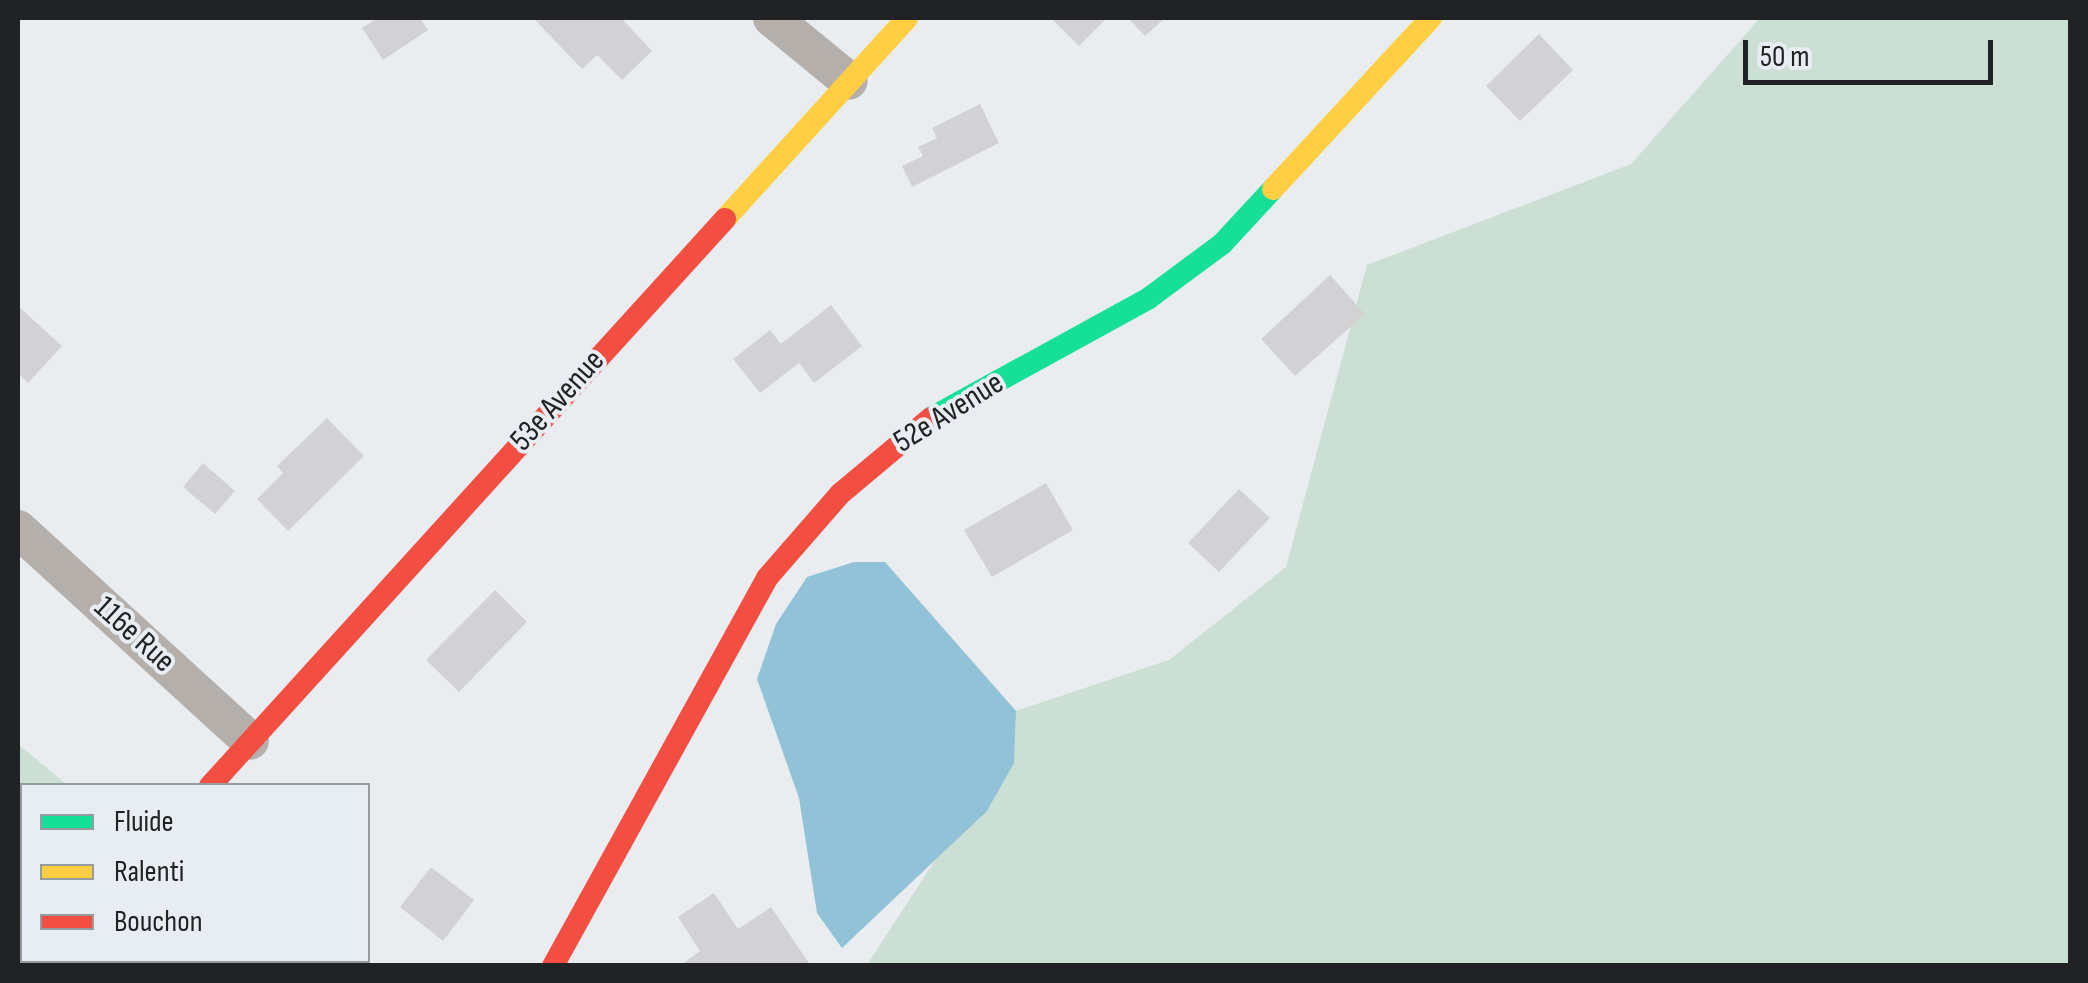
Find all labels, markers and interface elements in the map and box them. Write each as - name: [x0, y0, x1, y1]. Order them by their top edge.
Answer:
- scale bar: [1748, 20, 1998, 82]
- text: 50 m: [1760, 39, 1809, 75]
- street label: 53e Avenue: [503, 343, 613, 459]
- street label: 52e Avenue: [887, 364, 1011, 462]
- street label: 116e Rue: [86, 589, 182, 681]
- legend: [20, 783, 370, 963]
- text: Fluide: [114, 804, 174, 840]
- text: Ralenti: [114, 854, 184, 890]
- text: Bouchon: [114, 904, 202, 940]

